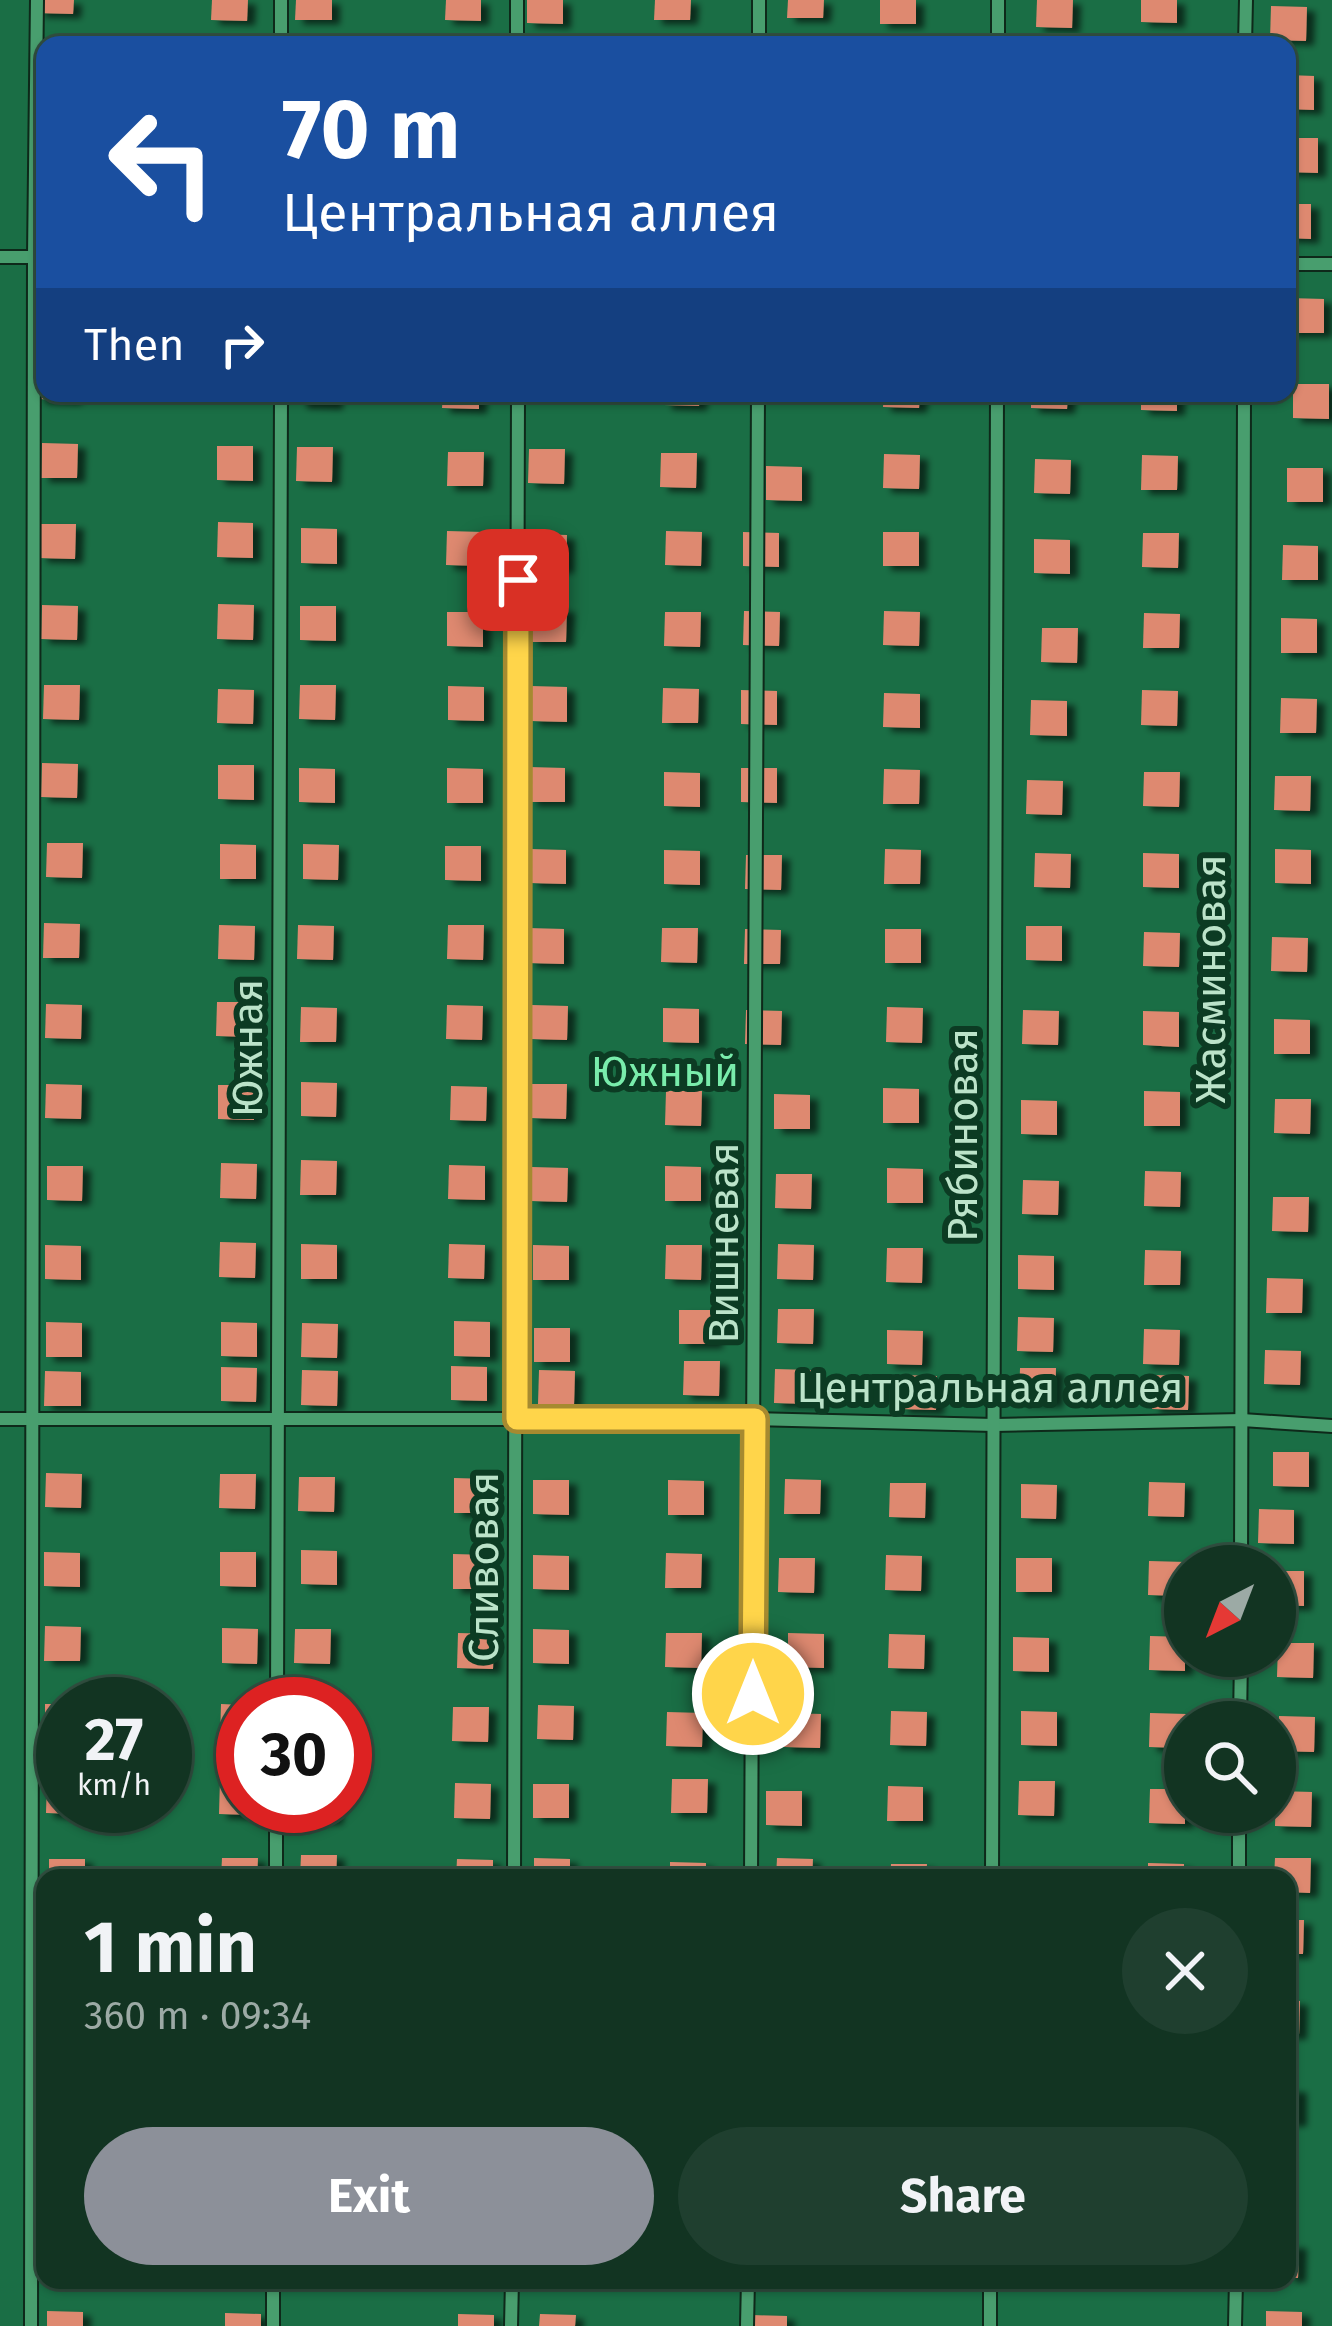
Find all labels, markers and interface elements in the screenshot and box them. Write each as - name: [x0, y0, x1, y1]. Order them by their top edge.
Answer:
- text: 70 m: [282, 79, 460, 180]
- icon: left: [84, 84, 240, 240]
- text: Центральная аллея: [282, 181, 779, 245]
- icon: right: [209, 312, 275, 378]
- text: Then: [84, 318, 185, 372]
- pin: [467, 529, 569, 631]
- icon: arrive: [485, 547, 551, 613]
- street label: Жасминовая: [1186, 854, 1236, 1104]
- street label: Южная: [223, 979, 273, 1117]
- street label: Рябиновая: [938, 1028, 988, 1242]
- park label: Южный: [591, 1047, 739, 1097]
- street label: Вишневая: [699, 1142, 749, 1344]
- street label: Центральная аллея: [797, 1363, 1183, 1413]
- street label: Сливовая: [459, 1472, 509, 1662]
- north arrow: [1164, 1545, 1296, 1677]
- map controls: [1164, 1545, 1296, 1833]
- position arrow: [690, 1631, 816, 1757]
- speed limit sign: 30: [216, 1677, 372, 1833]
- button: search: [1164, 1701, 1296, 1833]
- text: 27: [85, 1704, 143, 1776]
- text: km/h: [77, 1767, 151, 1803]
- text: 1 min: [84, 1905, 257, 1991]
- button: close: [1122, 1908, 1248, 2034]
- text: 360 m · 09:34: [84, 1993, 311, 2039]
- button: Exit: [84, 2127, 654, 2265]
- button: Share: [678, 2127, 1248, 2265]

